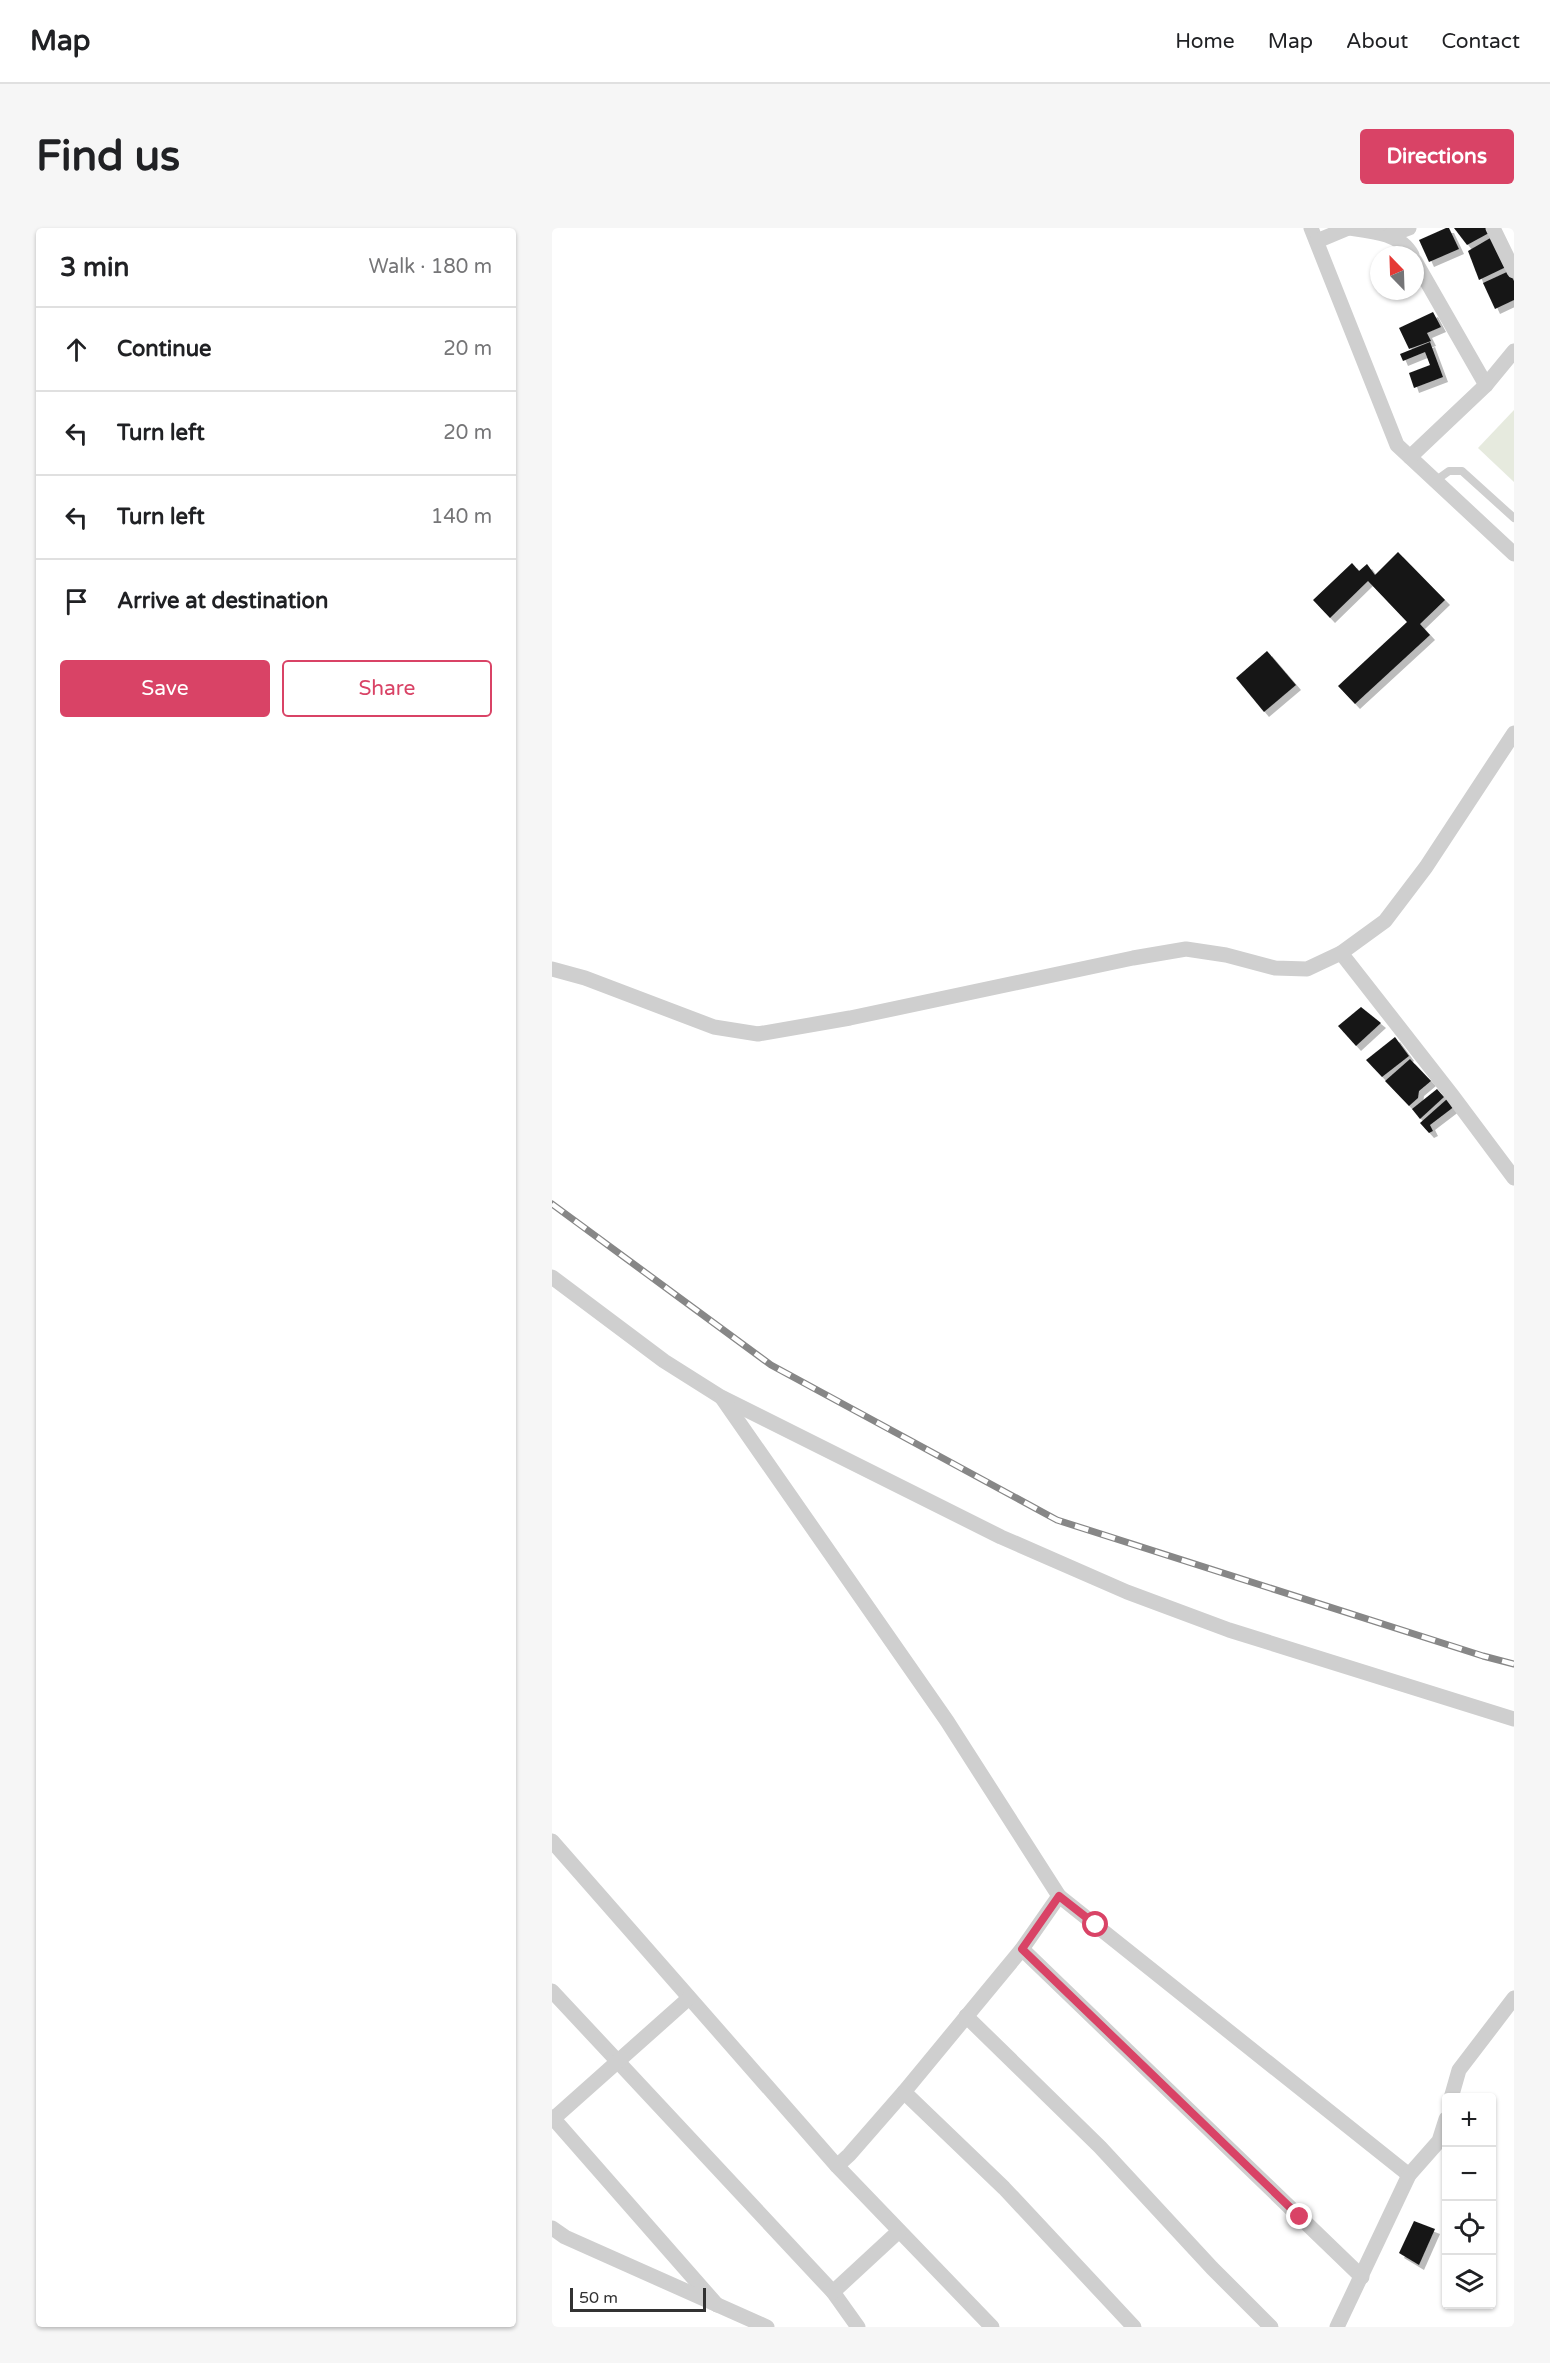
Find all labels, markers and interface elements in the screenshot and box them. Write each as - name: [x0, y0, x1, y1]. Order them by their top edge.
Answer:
- text: Map: [30, 24, 90, 58]
- text: Home: [1175, 29, 1235, 54]
- text: Map: [1268, 29, 1313, 54]
- text: About: [1346, 29, 1408, 54]
- text: Contact: [1441, 29, 1520, 54]
- button: Directions: [1360, 129, 1514, 184]
- text: Find us: [36, 131, 180, 182]
- north arrow: [1370, 246, 1424, 300]
- text: 3 min: [60, 252, 129, 283]
- text: Walk · 180 m: [369, 255, 492, 279]
- icon: ahead: [60, 333, 93, 366]
- text: Continue: [117, 336, 212, 362]
- text: 20 m: [443, 337, 492, 361]
- icon: left: [60, 417, 93, 450]
- text: Turn left: [117, 420, 205, 446]
- text: 20 m: [443, 421, 492, 445]
- icon: left: [60, 501, 93, 534]
- text: Turn left: [117, 504, 205, 530]
- text: 140 m: [431, 505, 492, 529]
- icon: arrive: [60, 585, 93, 618]
- text: Arrive at destination: [117, 588, 328, 614]
- button: Save: [60, 660, 270, 717]
- button: Share: [282, 660, 492, 717]
- route start: [1082, 1911, 1108, 1937]
- map controls: [1442, 2093, 1496, 2309]
- button: +: [1442, 2093, 1496, 2147]
- button: −: [1442, 2147, 1496, 2201]
- button: locate: [1442, 2201, 1496, 2255]
- route end: [1286, 2203, 1312, 2229]
- button: layers: [1442, 2255, 1496, 2309]
- scale bar: [570, 2285, 706, 2312]
- text: 50 m: [579, 2288, 618, 2308]

